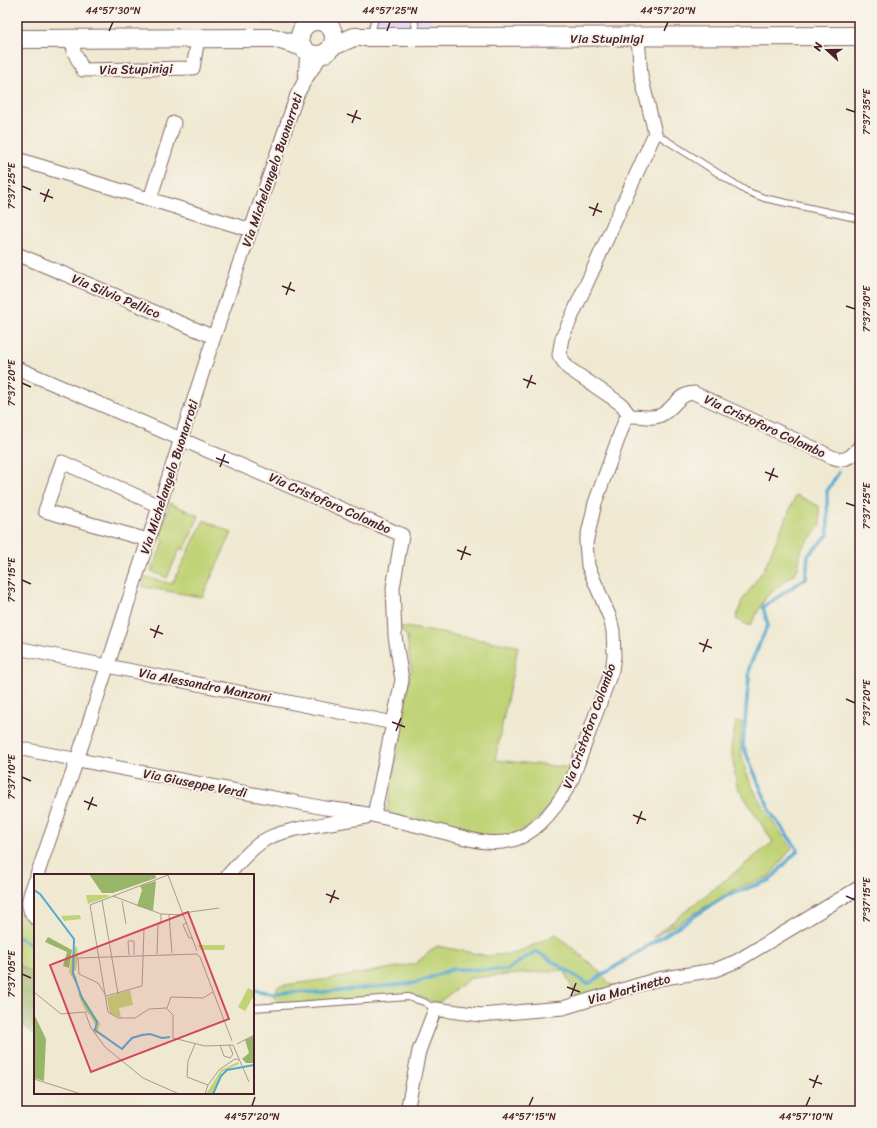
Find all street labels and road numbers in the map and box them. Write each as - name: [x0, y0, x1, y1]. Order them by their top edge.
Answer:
- street label: Via Stupinigi: [570, 27, 644, 50]
- street label: Via Stupinigi: [99, 57, 173, 81]
- street label: Via Michelangelo Buonarroti: [235, 90, 309, 250]
- street label: Via Silvio Pellico: [68, 267, 164, 325]
- street label: Via Cristoforo Colombo: [700, 388, 830, 465]
- street label: Via Michelangelo Buonarroti: [133, 396, 205, 557]
- street label: Via Cristoforo Colombo: [265, 466, 395, 541]
- street label: Via Cristoforo Colombo: [556, 660, 623, 792]
- street label: Via Alessandro Manzoni: [137, 661, 274, 709]
- street label: Via Giuseppe Verdi: [141, 762, 249, 804]
- street label: Via Martinetto: [585, 967, 673, 1011]

